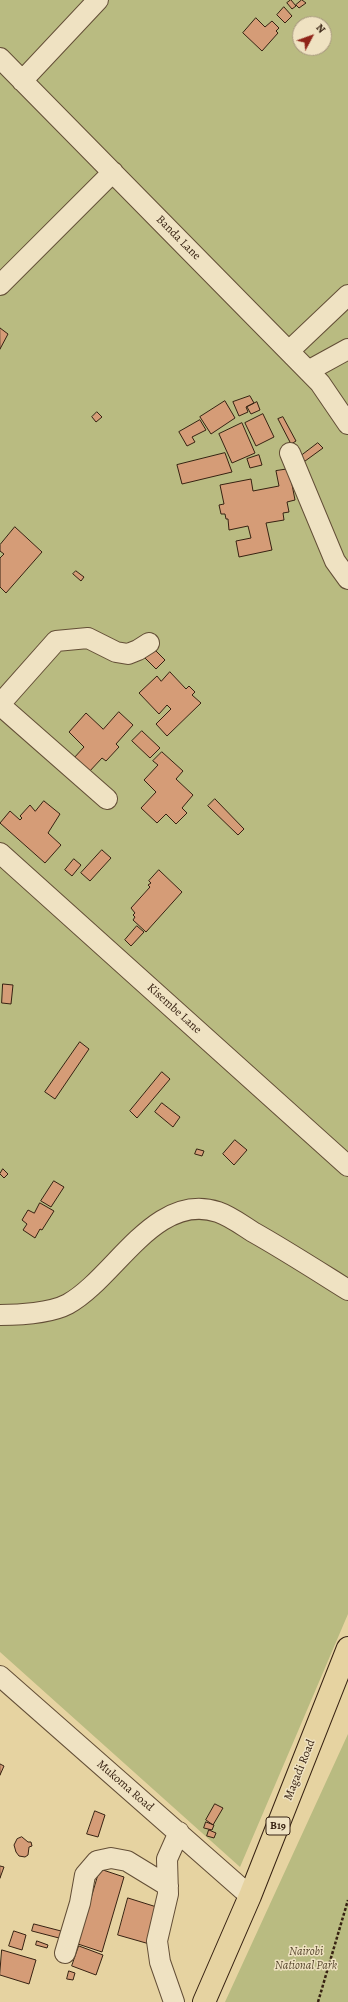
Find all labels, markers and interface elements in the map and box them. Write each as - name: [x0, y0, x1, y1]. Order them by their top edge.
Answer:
- north arrow: [292, 16, 332, 56]
- text: N: [312, 21, 329, 36]
- street label: Banda Lane: [153, 213, 203, 263]
- street label: Kisembe Lane: [144, 981, 204, 1037]
- street label: Magadi Road: [281, 1738, 319, 1802]
- street label: Mukoma Road: [93, 1757, 157, 1815]
- road number: B19: [266, 1817, 290, 1835]
- park label: Nairobi National Park: [275, 1945, 337, 1973]

